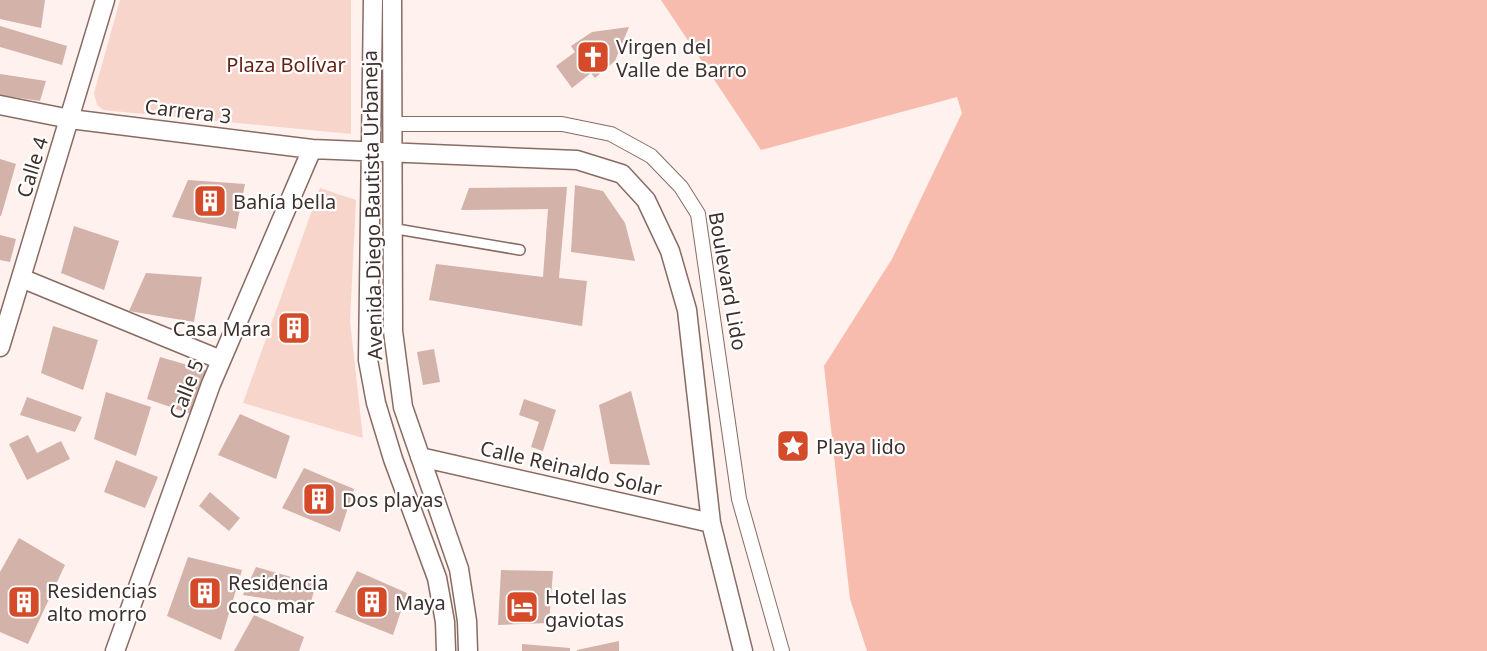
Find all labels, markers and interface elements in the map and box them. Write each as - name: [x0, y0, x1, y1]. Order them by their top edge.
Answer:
- place label: Virgen del Valle de Barro: [616, 33, 747, 83]
- church icon: Virgen del Valle de Barro: [575, 39, 611, 75]
- street label: Avenida Diego Bautista Urbaneja: [356, 50, 388, 360]
- park label: Plaza Bolívar: [226, 51, 346, 78]
- street label: Carrera 3: [143, 92, 233, 130]
- street label: Calle 4: [10, 133, 54, 201]
- building icon: Bahía bella: [192, 183, 228, 219]
- place label: Bahía bella: [233, 188, 336, 215]
- street label: Boulevard Lido: [703, 210, 753, 352]
- building icon: Casa Mara: [276, 310, 312, 346]
- place label: Casa Mara: [173, 315, 271, 342]
- street label: Calle 5: [162, 355, 210, 423]
- place icon: Playa lido: [775, 428, 811, 464]
- place label: Playa lido: [816, 433, 906, 460]
- street label: Calle Reinaldo Solar: [478, 434, 664, 502]
- building icon: Dos playas: [301, 481, 337, 517]
- place label: Dos playas: [342, 486, 443, 513]
- place label: Residencia coco mar: [228, 569, 328, 619]
- building icon: Residencia coco mar: [187, 575, 223, 611]
- place label: Residencias alto morro: [47, 577, 157, 627]
- place label: Hotel las gaviotas: [545, 583, 627, 633]
- building icon: Residencias alto morro: [6, 584, 42, 620]
- building icon: Maya: [354, 584, 390, 620]
- place label: Maya: [395, 589, 446, 616]
- hotel icon: Hotel las gaviotas: [504, 589, 540, 625]

